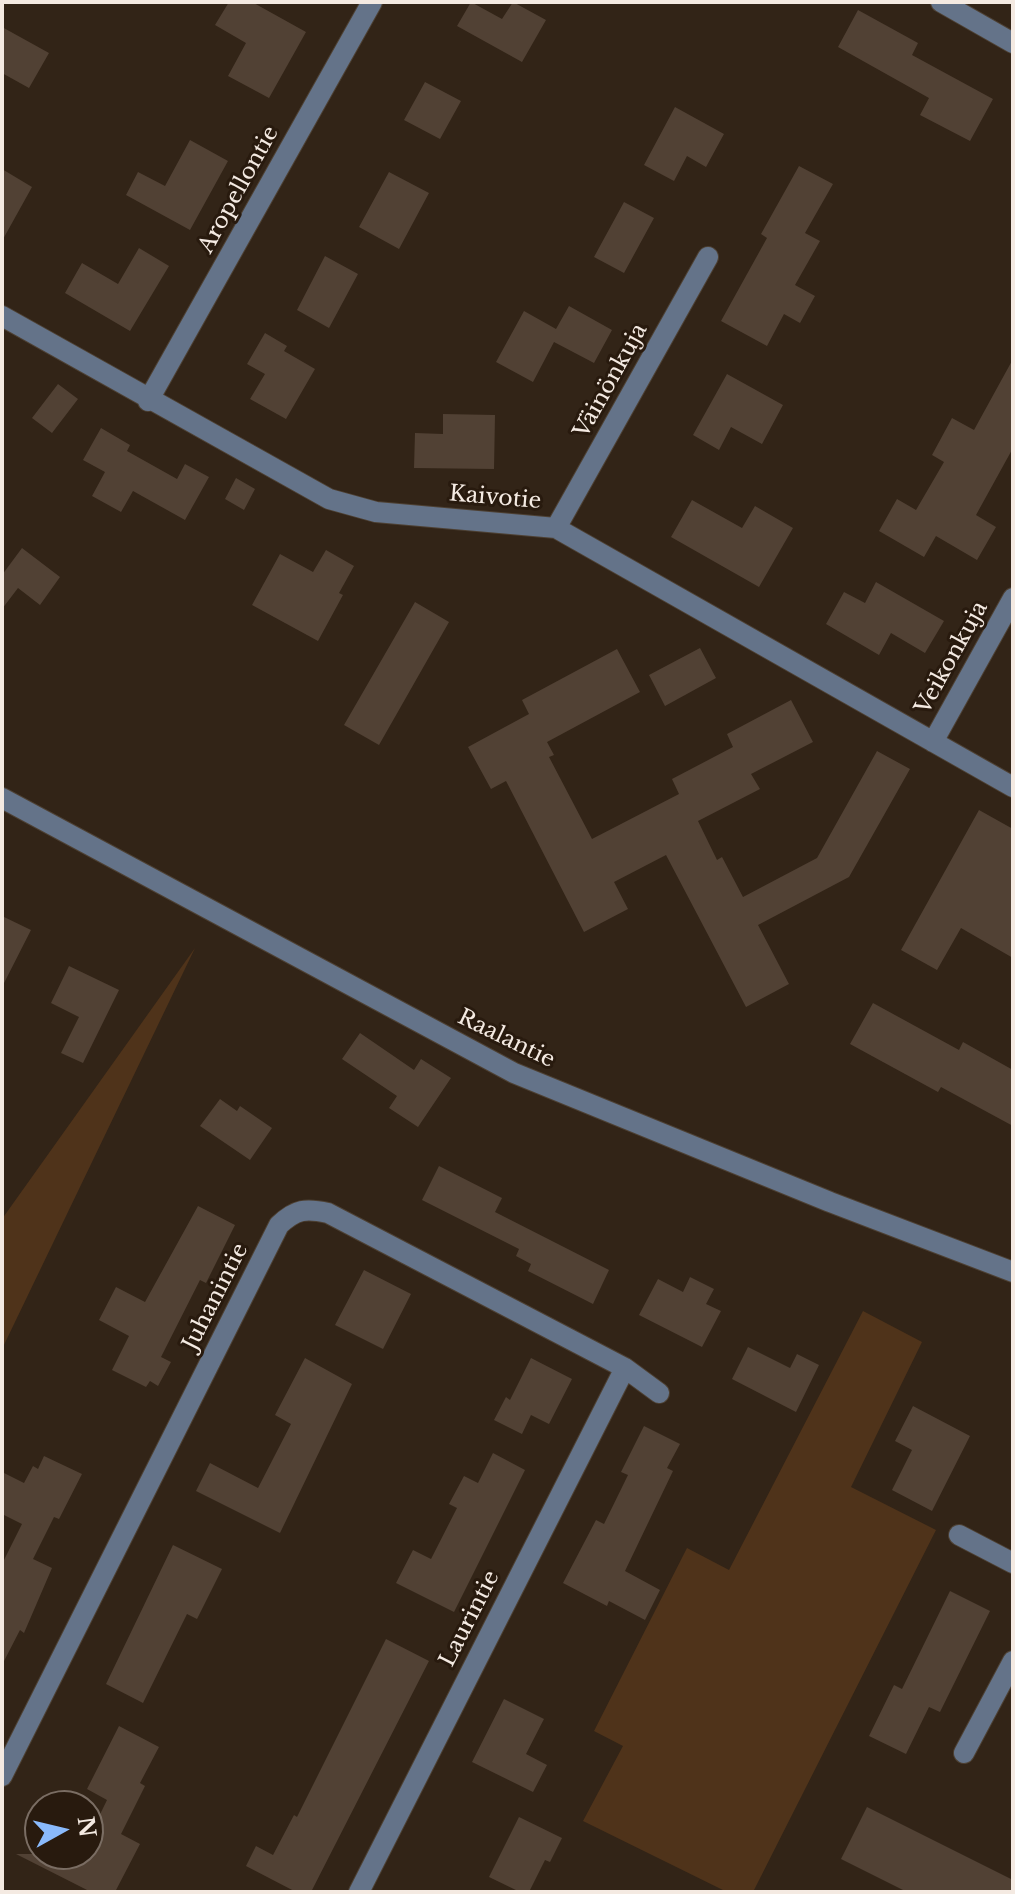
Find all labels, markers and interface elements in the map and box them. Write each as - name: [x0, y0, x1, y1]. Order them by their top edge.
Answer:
- street label: Aropellontie: [193, 122, 285, 258]
- street label: Väinönkuja: [569, 319, 653, 443]
- street label: Kaivotie: [448, 481, 542, 515]
- street label: Veikonkuja: [910, 597, 994, 719]
- street label: Raalantie: [453, 1004, 559, 1074]
- street label: Juhanintie: [178, 1239, 254, 1355]
- street label: Laurintie: [435, 1566, 505, 1672]
- north arrow: [24, 1790, 104, 1870]
- text: N: [71, 1815, 101, 1839]

